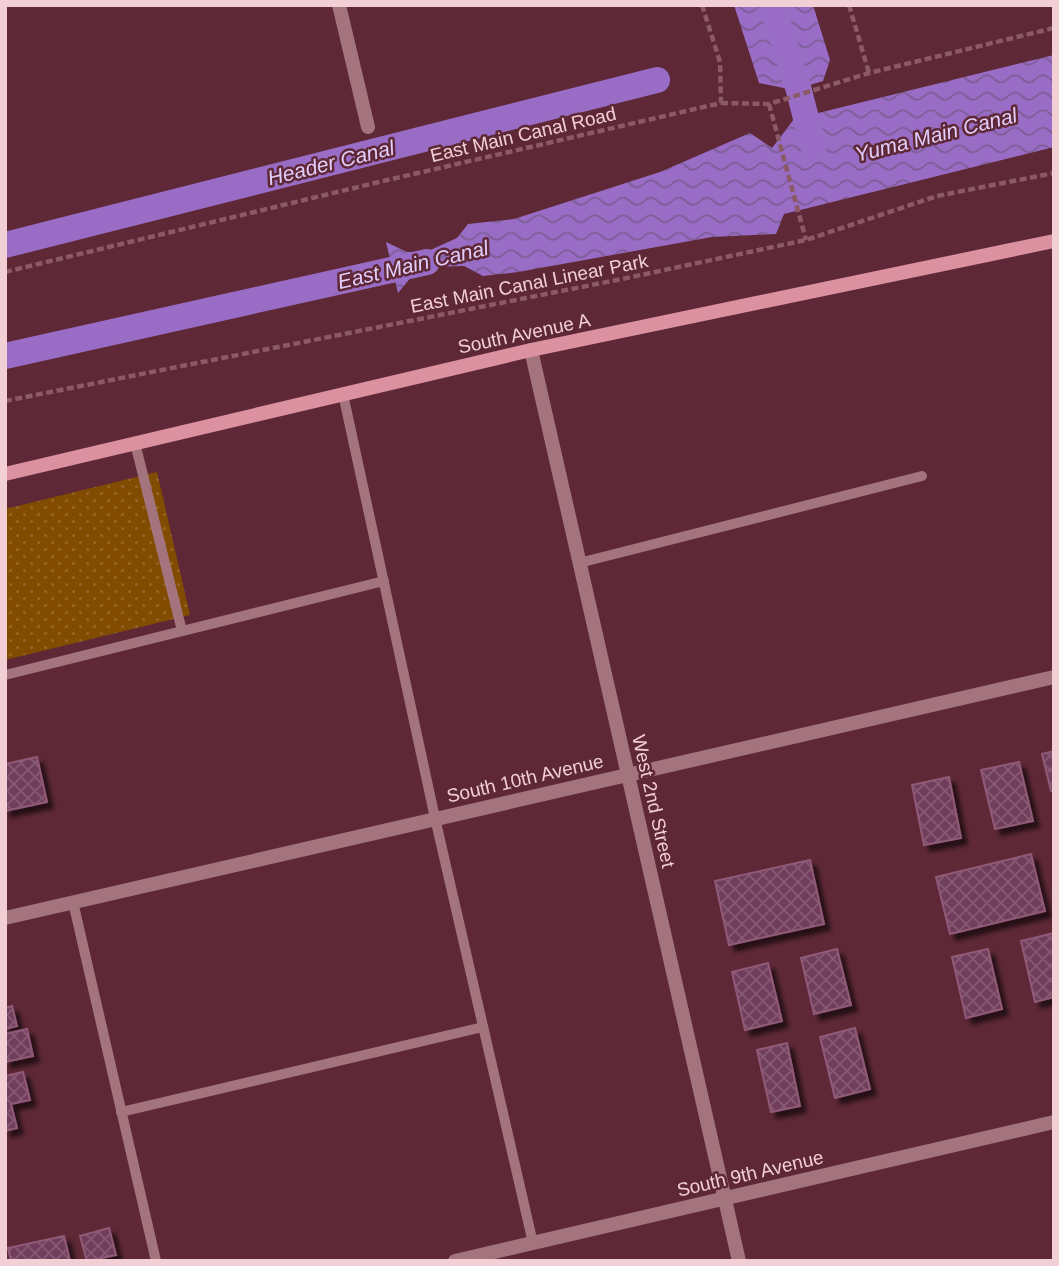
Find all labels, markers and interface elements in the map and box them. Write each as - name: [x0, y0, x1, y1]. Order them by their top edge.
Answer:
- street label: East Main Canal Road: [428, 103, 618, 166]
- water label: Yuma Main Canal: [852, 103, 1021, 166]
- water label: Header Canal: [265, 135, 398, 189]
- water label: East Main Canal: [335, 236, 492, 293]
- street label: East Main Canal Linear Park: [408, 250, 650, 317]
- street label: South Avenue A: [456, 309, 593, 358]
- street label: West 2nd Street: [628, 733, 679, 870]
- street label: South 10th Avenue: [445, 750, 606, 807]
- street label: South 9th Avenue: [675, 1146, 825, 1201]

